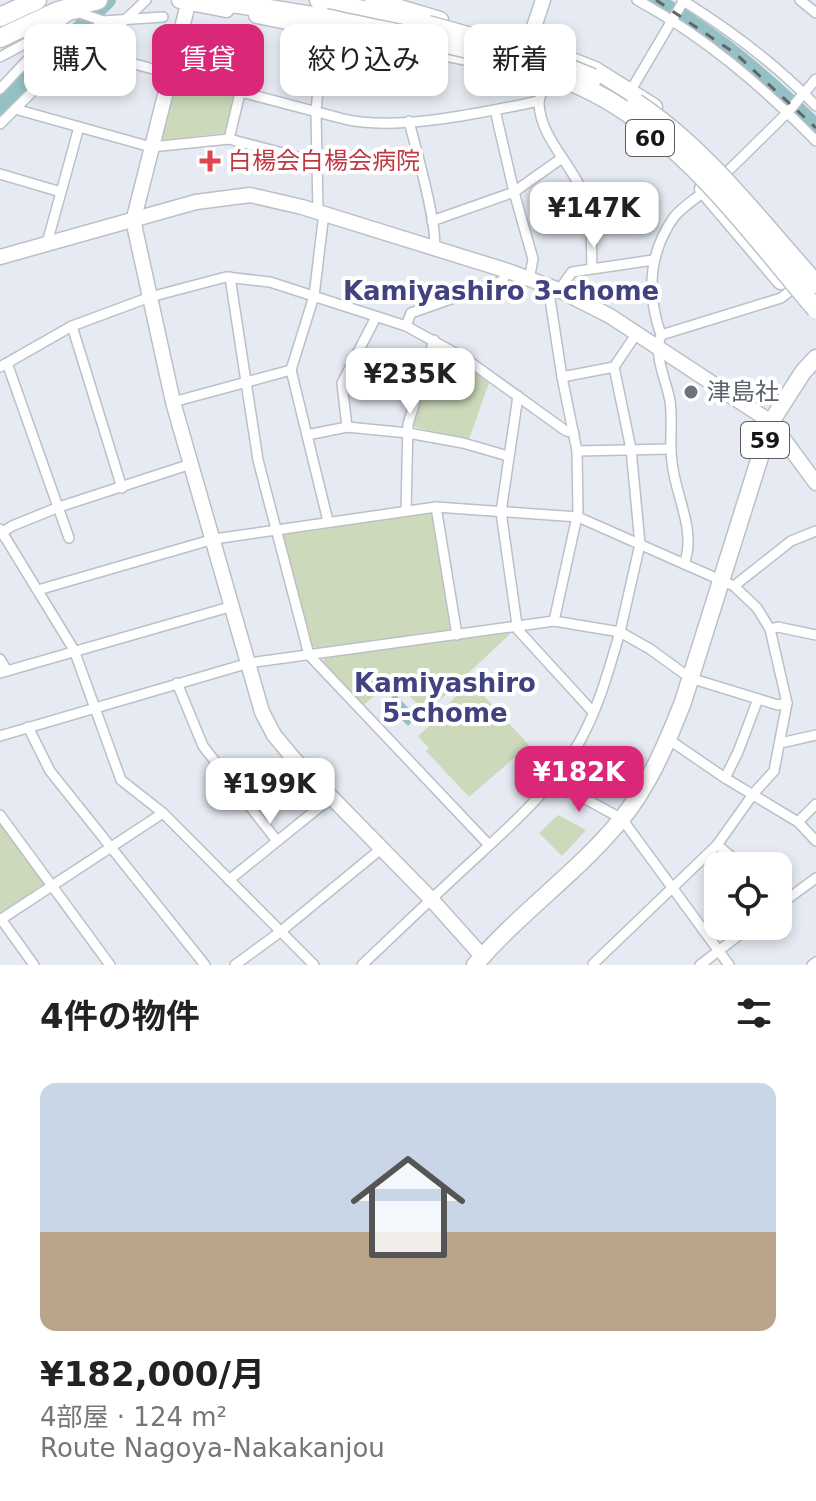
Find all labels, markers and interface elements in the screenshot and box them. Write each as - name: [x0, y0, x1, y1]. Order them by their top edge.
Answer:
- chip: 購入: [24, 24, 136, 96]
- chip: 賃貸: [152, 24, 264, 96]
- chip: 絞り込み: [280, 24, 448, 96]
- chip: 新着: [464, 24, 576, 96]
- road number: 60: [626, 120, 674, 156]
- place label: 白楊会白楊会病院: [228, 147, 420, 175]
- marker: 白楊会白楊会病院: [199, 150, 221, 172]
- pin: ¥147K: [538, 182, 650, 250]
- text: ¥147K: [548, 193, 640, 223]
- district label: Kamiyashiro 3-chome: [343, 276, 659, 306]
- pin: ¥235K: [354, 348, 466, 416]
- text: ¥235K: [364, 359, 456, 389]
- place label: 津島社: [707, 378, 779, 406]
- marker: 津島社: [682, 383, 700, 401]
- road number: 59: [741, 422, 789, 458]
- district label: Kamiyashiro 5-chome: [354, 668, 536, 728]
- pin: ¥182K: [523, 746, 635, 814]
- text: ¥182K: [533, 757, 625, 787]
- pin: ¥199K: [214, 758, 326, 826]
- text: ¥199K: [224, 769, 316, 799]
- map controls: [704, 852, 792, 940]
- button: locate: [704, 852, 792, 940]
- icon: filters: [732, 991, 776, 1035]
- text: 4件の物件: [40, 996, 200, 1036]
- icon: home: [336, 1135, 480, 1279]
- text: ¥182,000/月: [40, 1354, 265, 1394]
- text: 4部屋 · 124 m²: [40, 1402, 227, 1432]
- text: Route Nagoya-Nakakanjou: [40, 1433, 385, 1463]

